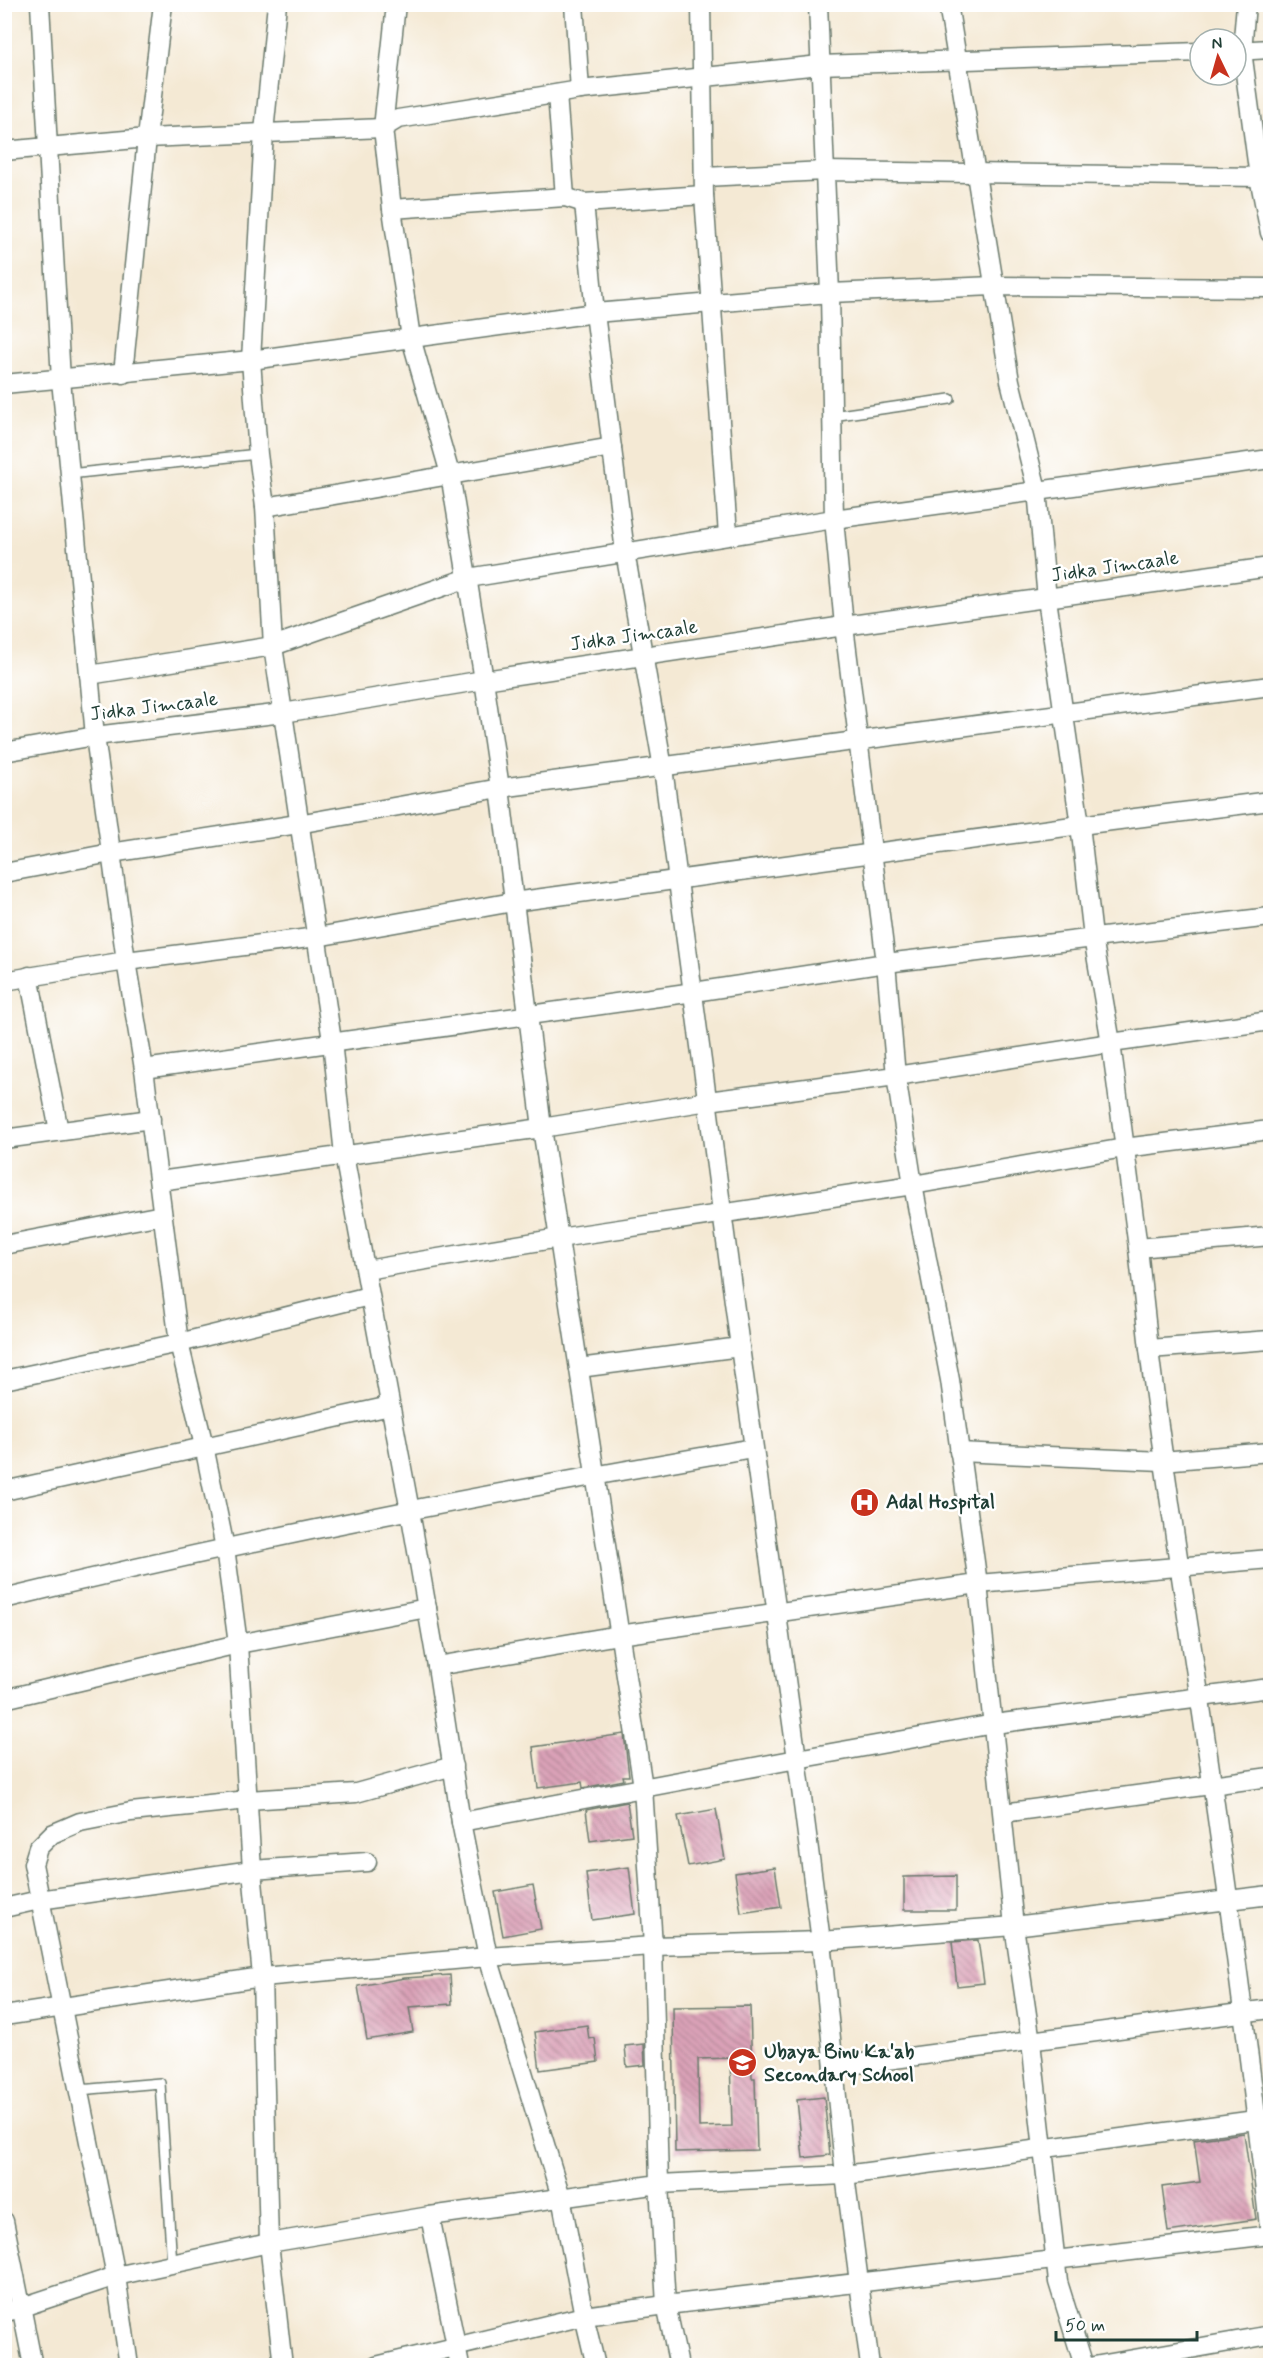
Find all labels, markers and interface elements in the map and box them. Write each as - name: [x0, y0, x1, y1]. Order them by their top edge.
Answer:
- north arrow: [1188, 27, 1248, 87]
- text: N: [1211, 33, 1223, 54]
- street label: Jidka Jimcaale: [1049, 545, 1181, 589]
- street label: Jidka Jimcaale: [568, 614, 700, 658]
- street label: Jidka Jimcaale: [88, 686, 220, 728]
- hospital icon: Adal Hospital: [849, 1486, 881, 1518]
- place label: Adal Hospital: [886, 1489, 995, 1516]
- place label: Ubaya Binu Ka'ab Secondary School: [764, 2039, 915, 2089]
- school or university icon: Ubaya Binu Ka'ab Secondary School: [727, 2047, 759, 2079]
- scale bar: [1056, 2304, 1197, 2342]
- text: 50 m: [1065, 2314, 1105, 2338]

